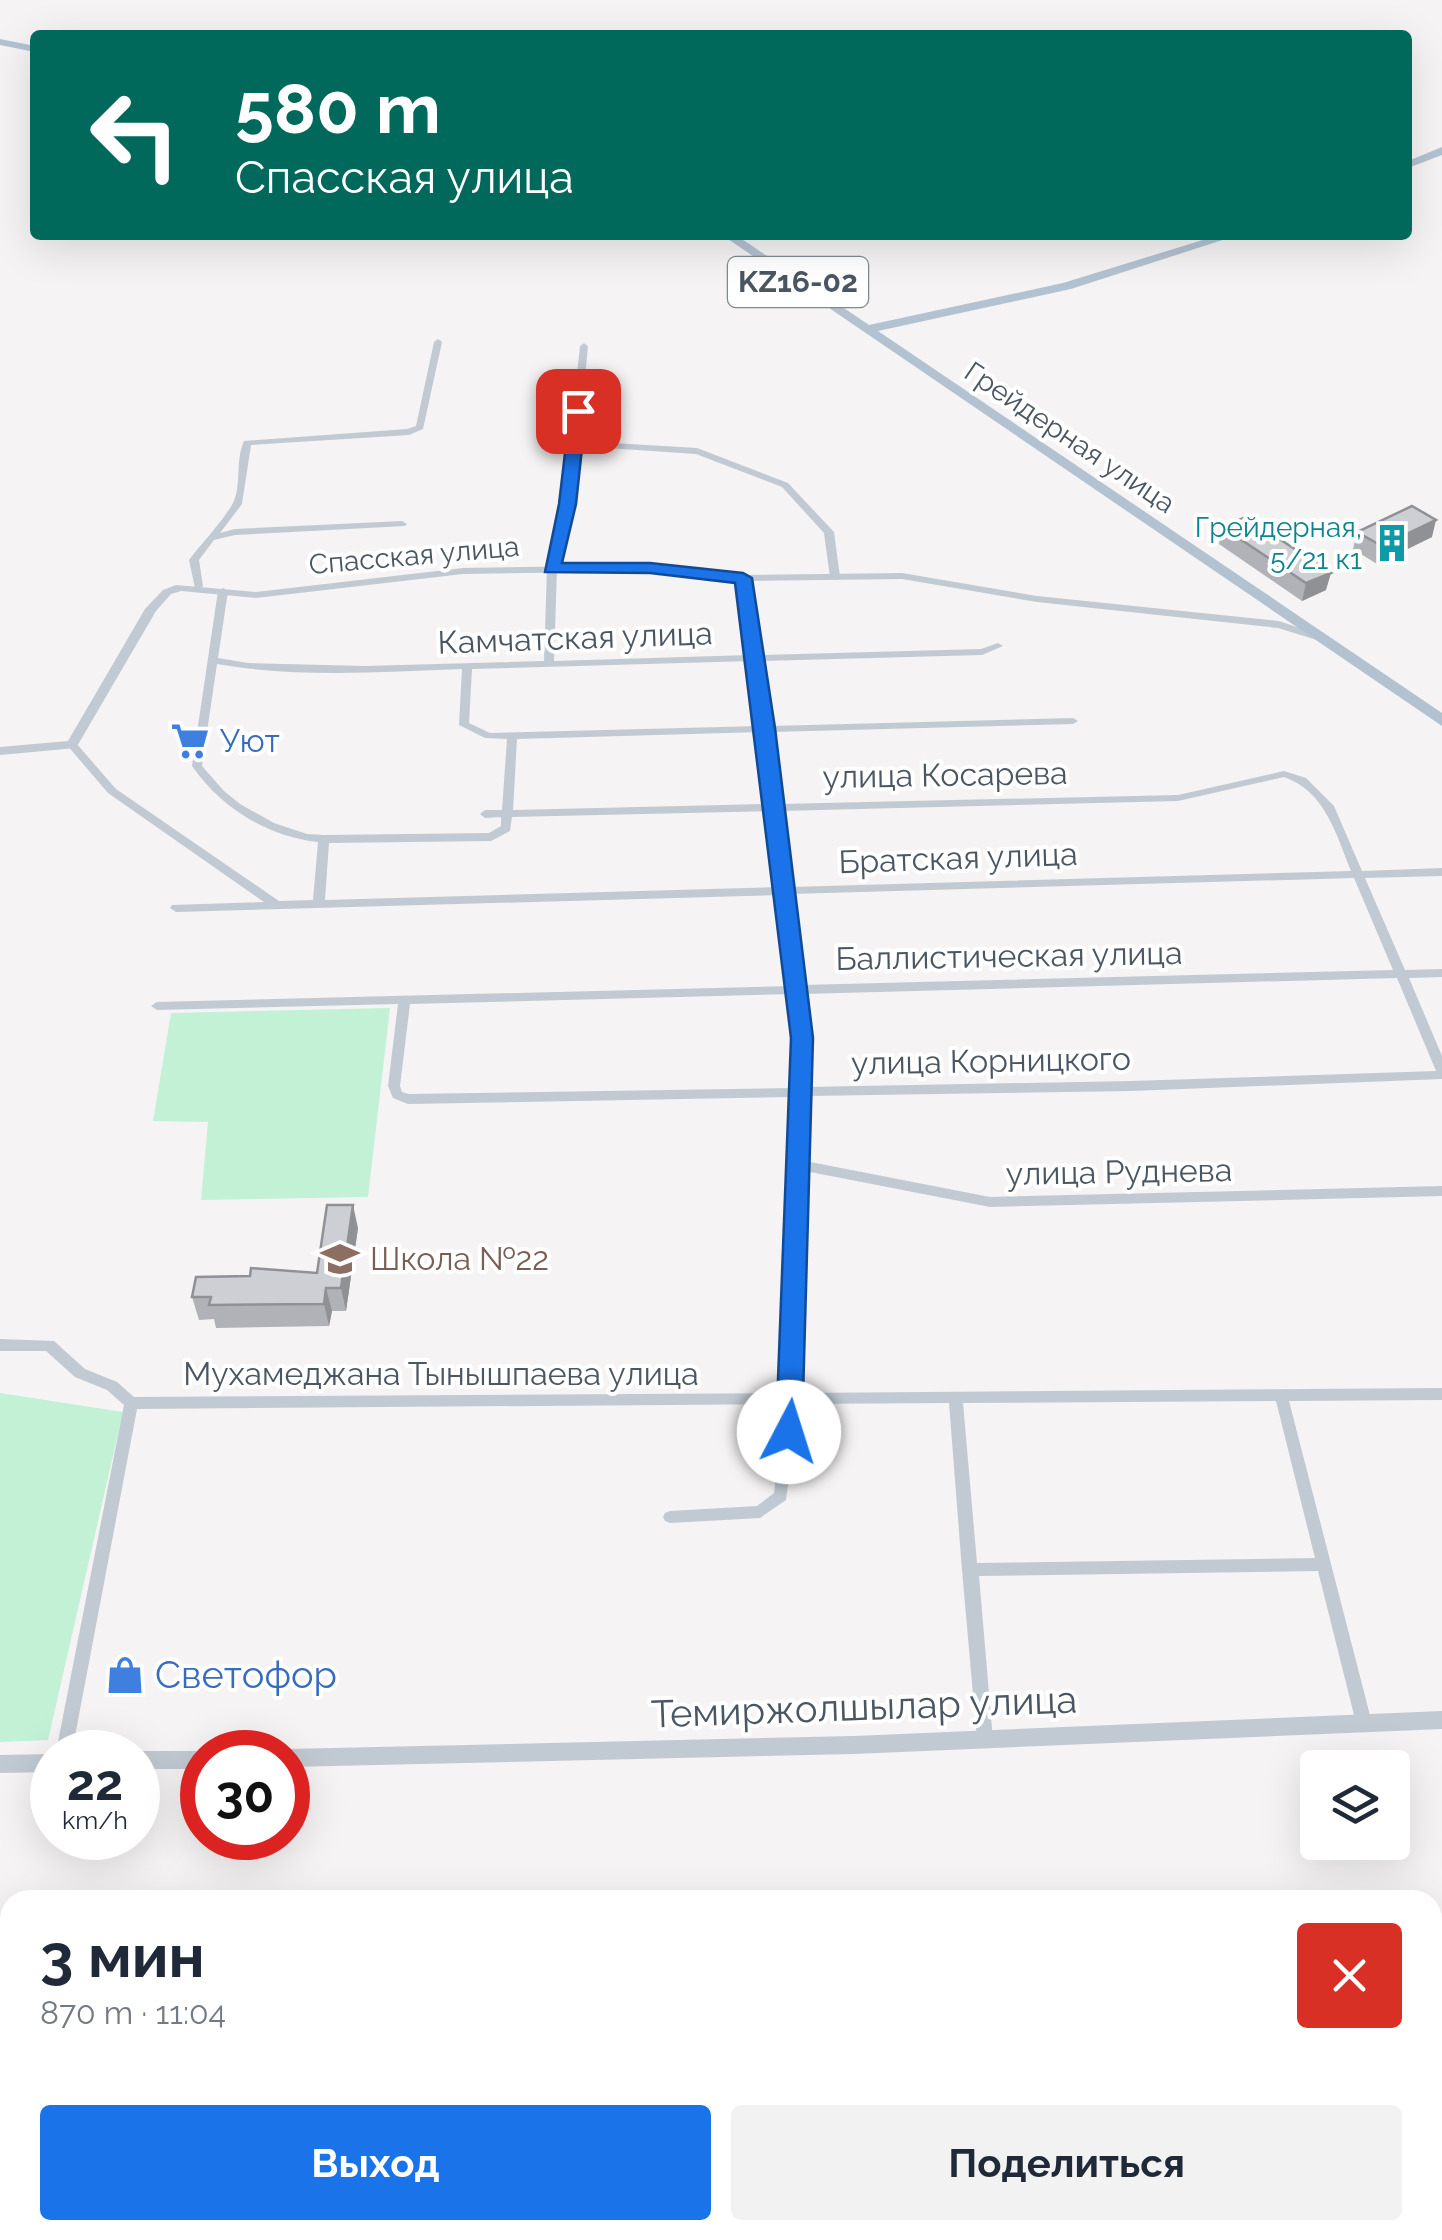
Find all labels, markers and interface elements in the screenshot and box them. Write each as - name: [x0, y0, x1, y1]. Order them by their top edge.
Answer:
- text: 580 m: [235, 67, 441, 149]
- icon: left: [70, 70, 200, 200]
- text: Спасская улица: [235, 151, 574, 204]
- road number: KZ16-02: [728, 257, 868, 307]
- street label: Грейдерная улица: [958, 355, 1181, 520]
- pin: [536, 369, 621, 454]
- icon: arrive: [551, 384, 606, 439]
- place label: Грейдерная, 5/21 к1: [1195, 511, 1362, 576]
- building icon: Грейдерная, 5/21 к1: [1371, 522, 1413, 564]
- street label: Спасская улица: [308, 530, 521, 581]
- street label: Камчатская улица: [437, 614, 713, 661]
- supermarket icon: Уют: [169, 720, 211, 762]
- place label: Уют: [220, 722, 280, 759]
- street label: улица Косарева: [822, 754, 1068, 795]
- street label: Братская улица: [838, 835, 1078, 880]
- street label: Баллистическая улица: [835, 934, 1183, 977]
- street label: улица Корницкого: [851, 1040, 1131, 1081]
- street label: улица Руднева: [1005, 1151, 1233, 1192]
- school or university icon: Школа №22: [319, 1238, 361, 1280]
- place label: Школа №22: [370, 1240, 549, 1277]
- street label: Мухамеджана Тынышпаева улица: [183, 1355, 699, 1392]
- position arrow: [737, 1380, 841, 1484]
- place label: Светофор: [155, 1652, 337, 1697]
- shop icon: Светофор: [104, 1654, 146, 1696]
- street label: Темиржолшылар улица: [650, 1677, 1078, 1736]
- speed limit sign: 30: [180, 1730, 310, 1860]
- map controls: [1300, 1750, 1410, 1860]
- button: layers: [1300, 1750, 1410, 1860]
- text: 22: [67, 1753, 123, 1812]
- text: km/h: [62, 1805, 128, 1835]
- text: 3 мин: [40, 1921, 205, 1991]
- button: close: [1297, 1923, 1402, 2028]
- text: 870 m · 11:04: [40, 1994, 226, 2031]
- button: Выход: [40, 2105, 711, 2220]
- button: Поделиться: [731, 2105, 1402, 2220]

